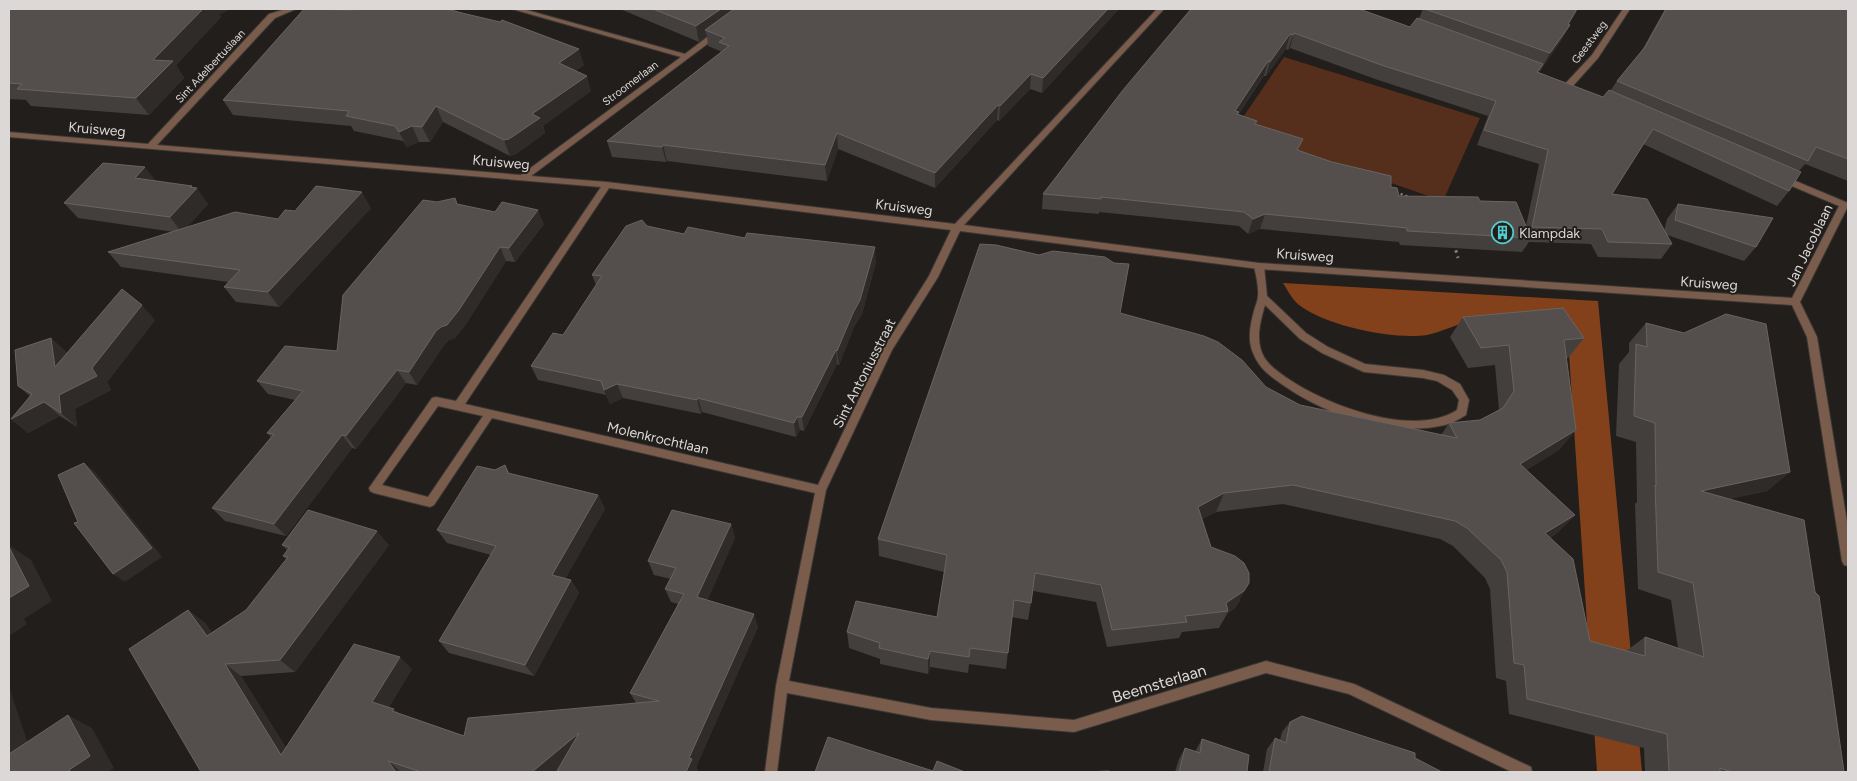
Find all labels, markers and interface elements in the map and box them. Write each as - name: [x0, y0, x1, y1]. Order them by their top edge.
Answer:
- street label: Geestweg: [1569, 18, 1610, 66]
- street label: Sint Adelbertuslaan: [173, 27, 248, 106]
- street label: Stroomerlaan: [600, 58, 661, 109]
- street label: Kruisweg: [68, 119, 126, 140]
- street label: Kruisweg: [472, 152, 530, 173]
- street label: Kruisweg: [874, 196, 934, 219]
- street label: Jan Jacoblaan: [1782, 201, 1837, 289]
- building icon: Klampdak: [1491, 221, 1515, 245]
- place label: Klampdak: [1519, 225, 1580, 242]
- street label: Kruisweg: [1276, 245, 1334, 266]
- street label: Kruisweg: [1680, 273, 1738, 294]
- street label: Sint Antoniusstraat: [829, 316, 899, 431]
- street label: Molenkrochtlaan: [605, 419, 711, 459]
- street label: Beemsterlaan: [1110, 660, 1208, 707]

